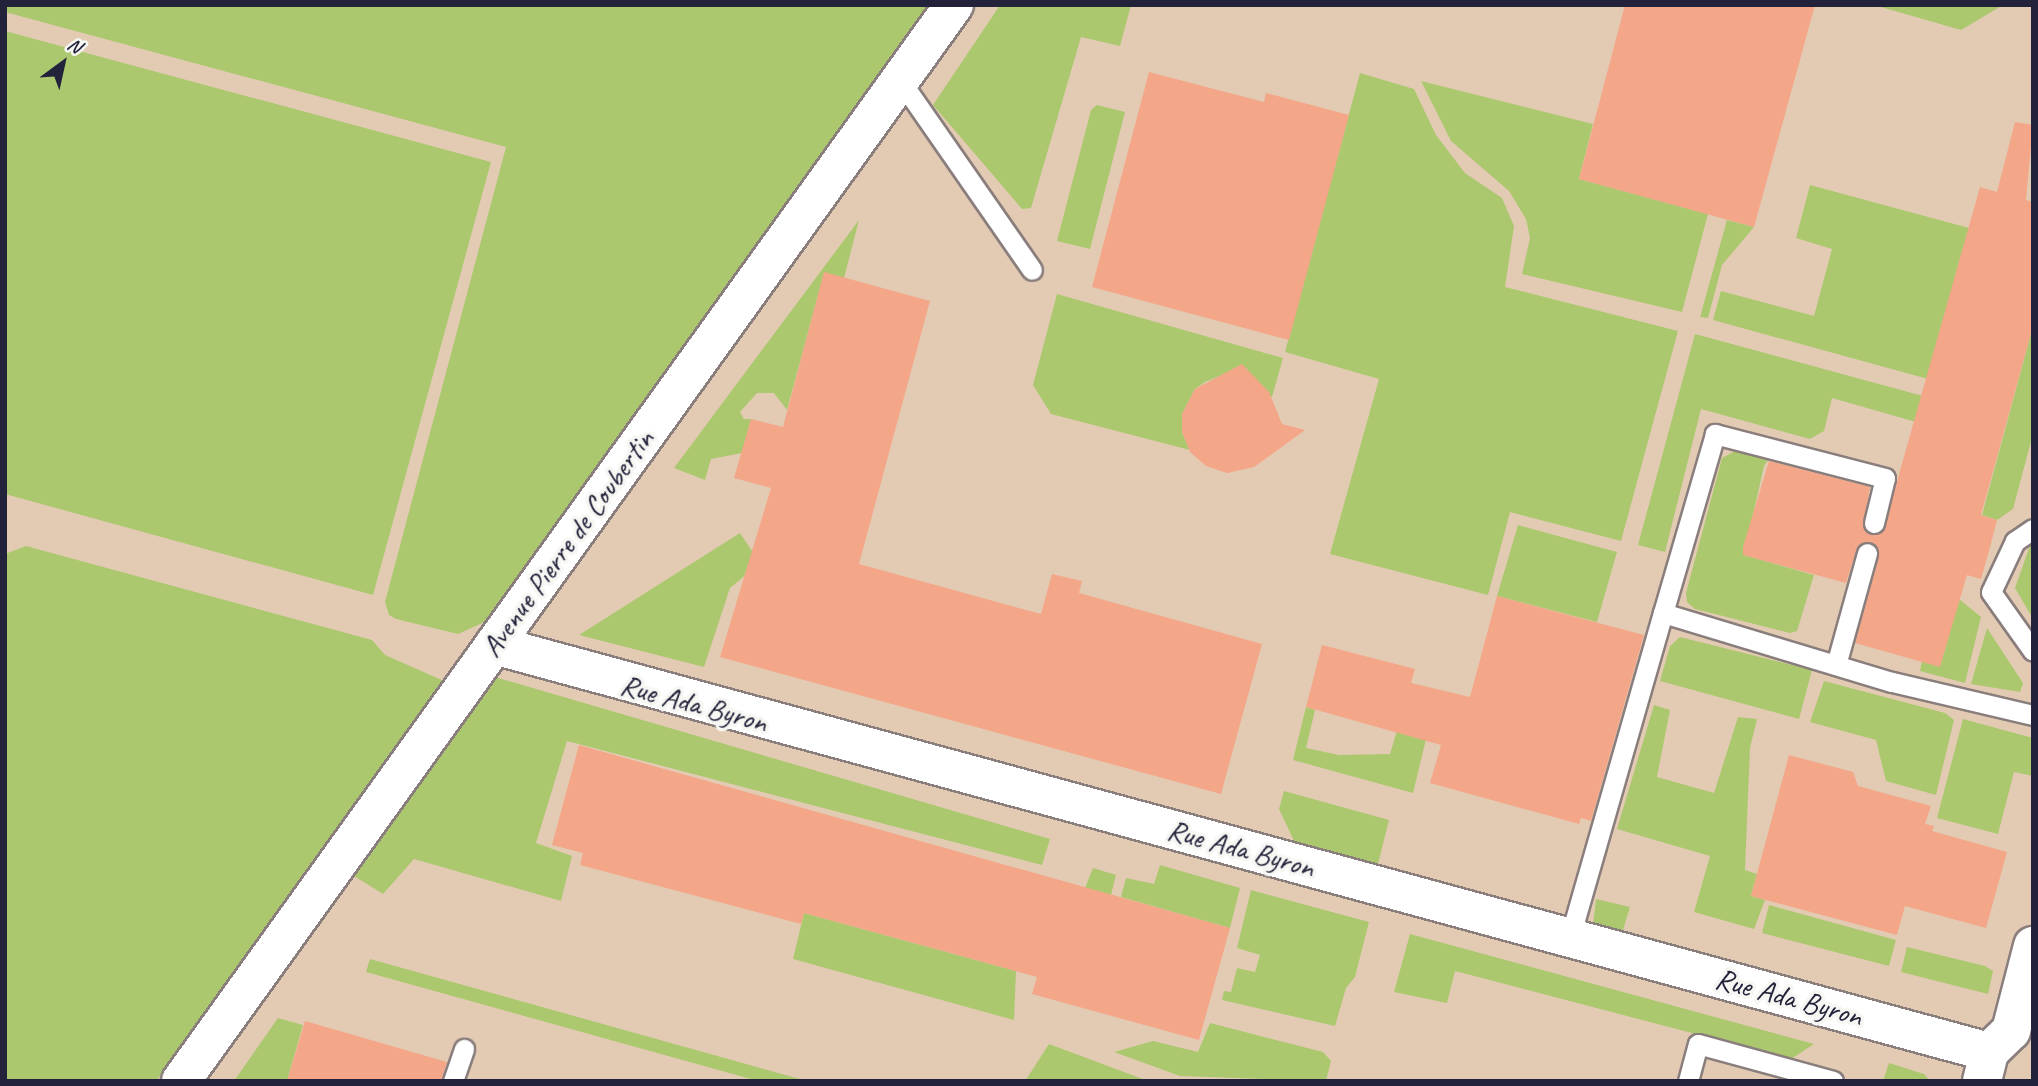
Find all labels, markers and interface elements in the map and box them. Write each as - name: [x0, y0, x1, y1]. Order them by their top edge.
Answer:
- north arrow: [28, 28, 98, 98]
- text: N: [63, 32, 86, 59]
- street label: Avenue Pierre de Coubertin: [473, 423, 661, 663]
- street label: Rue Ada Byron: [616, 666, 772, 740]
- street label: Rue Ada Byron: [1163, 811, 1319, 885]
- street label: Rue Ada Byron: [1711, 960, 1867, 1034]

